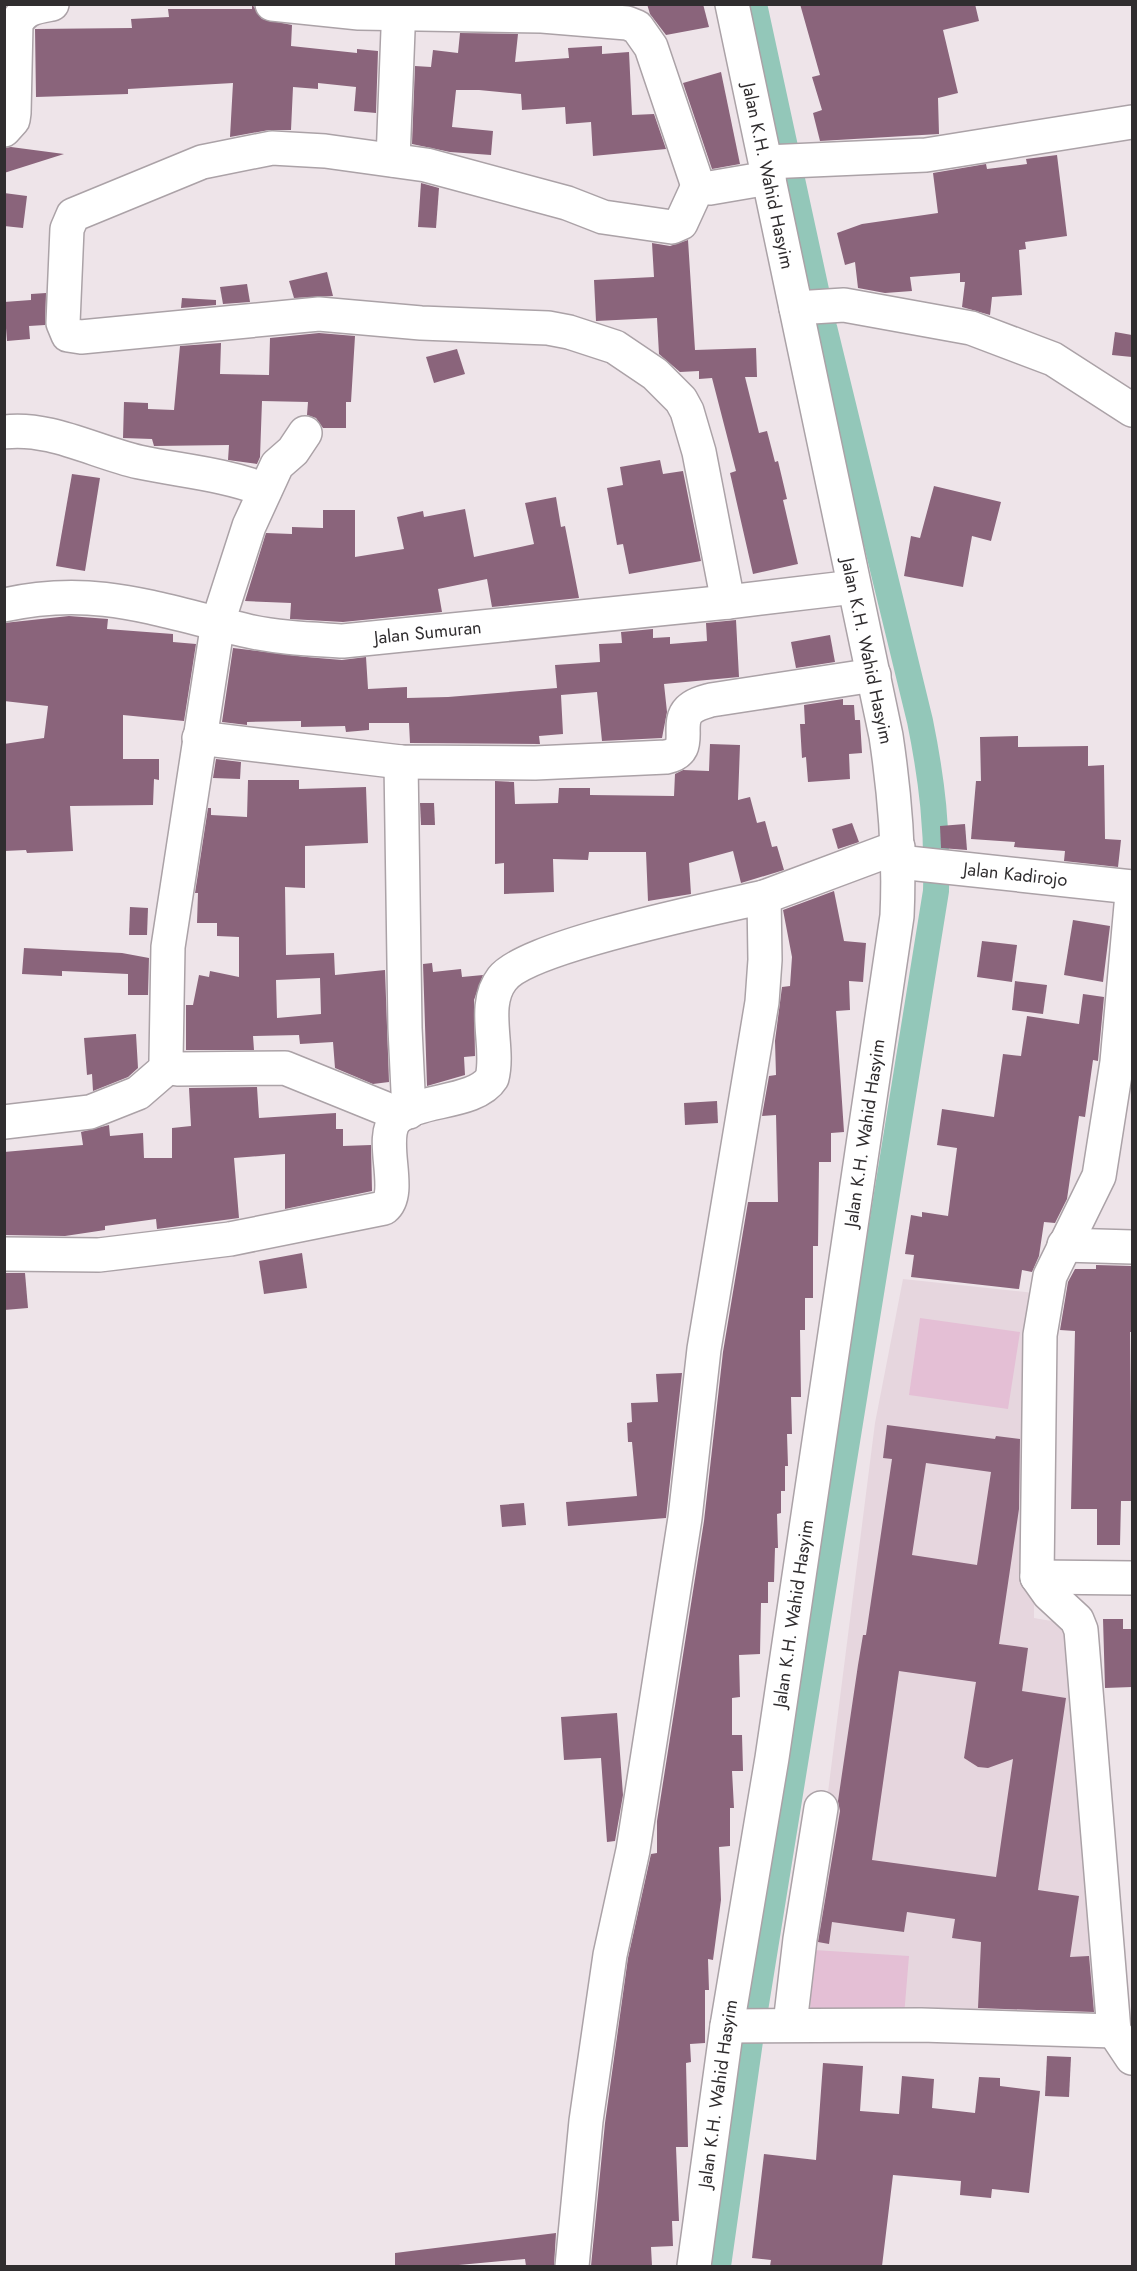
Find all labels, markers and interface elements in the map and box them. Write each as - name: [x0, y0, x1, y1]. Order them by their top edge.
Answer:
- street label: Jalan K.H. Wahid Hasyim: [735, 79, 800, 271]
- street label: Jalan K.H. Wahid Hasyim: [834, 554, 899, 746]
- street label: Jalan Sumuran: [371, 614, 483, 651]
- street label: Jalan Kadirojo: [960, 856, 1069, 893]
- street label: Jalan K.H. Wahid Hasyim: [838, 1037, 892, 1231]
- street label: Jalan K.H. Wahid Hasyim: [766, 1518, 820, 1711]
- street label: Jalan K.H. Wahid Hasyim: [692, 1998, 744, 2191]

